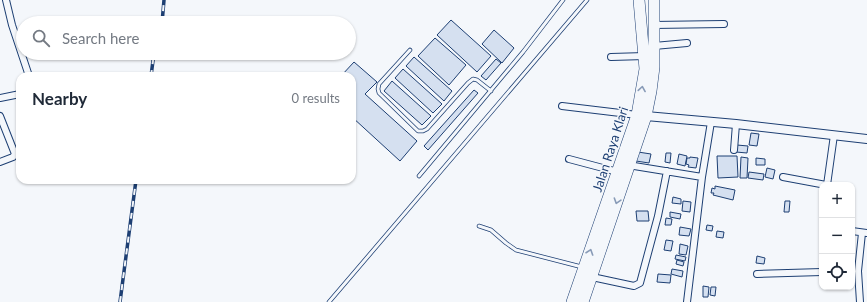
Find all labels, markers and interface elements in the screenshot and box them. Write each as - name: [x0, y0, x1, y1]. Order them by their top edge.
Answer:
- search box: [16, 16, 356, 60]
- icon: search: [30, 27, 52, 49]
- text: Search here: [62, 29, 139, 47]
- one-way arrow: [637, 85, 646, 92]
- text: Nearby: [32, 88, 87, 109]
- text: 0 results: [292, 90, 340, 106]
- street label: Jalan Raya Klari: [589, 104, 631, 194]
- map controls: [819, 182, 855, 290]
- button: +: [819, 182, 855, 218]
- one-way arrow: [613, 198, 622, 205]
- button: −: [819, 218, 855, 254]
- one-way arrow: [585, 249, 593, 256]
- button: locate: [819, 254, 855, 290]

